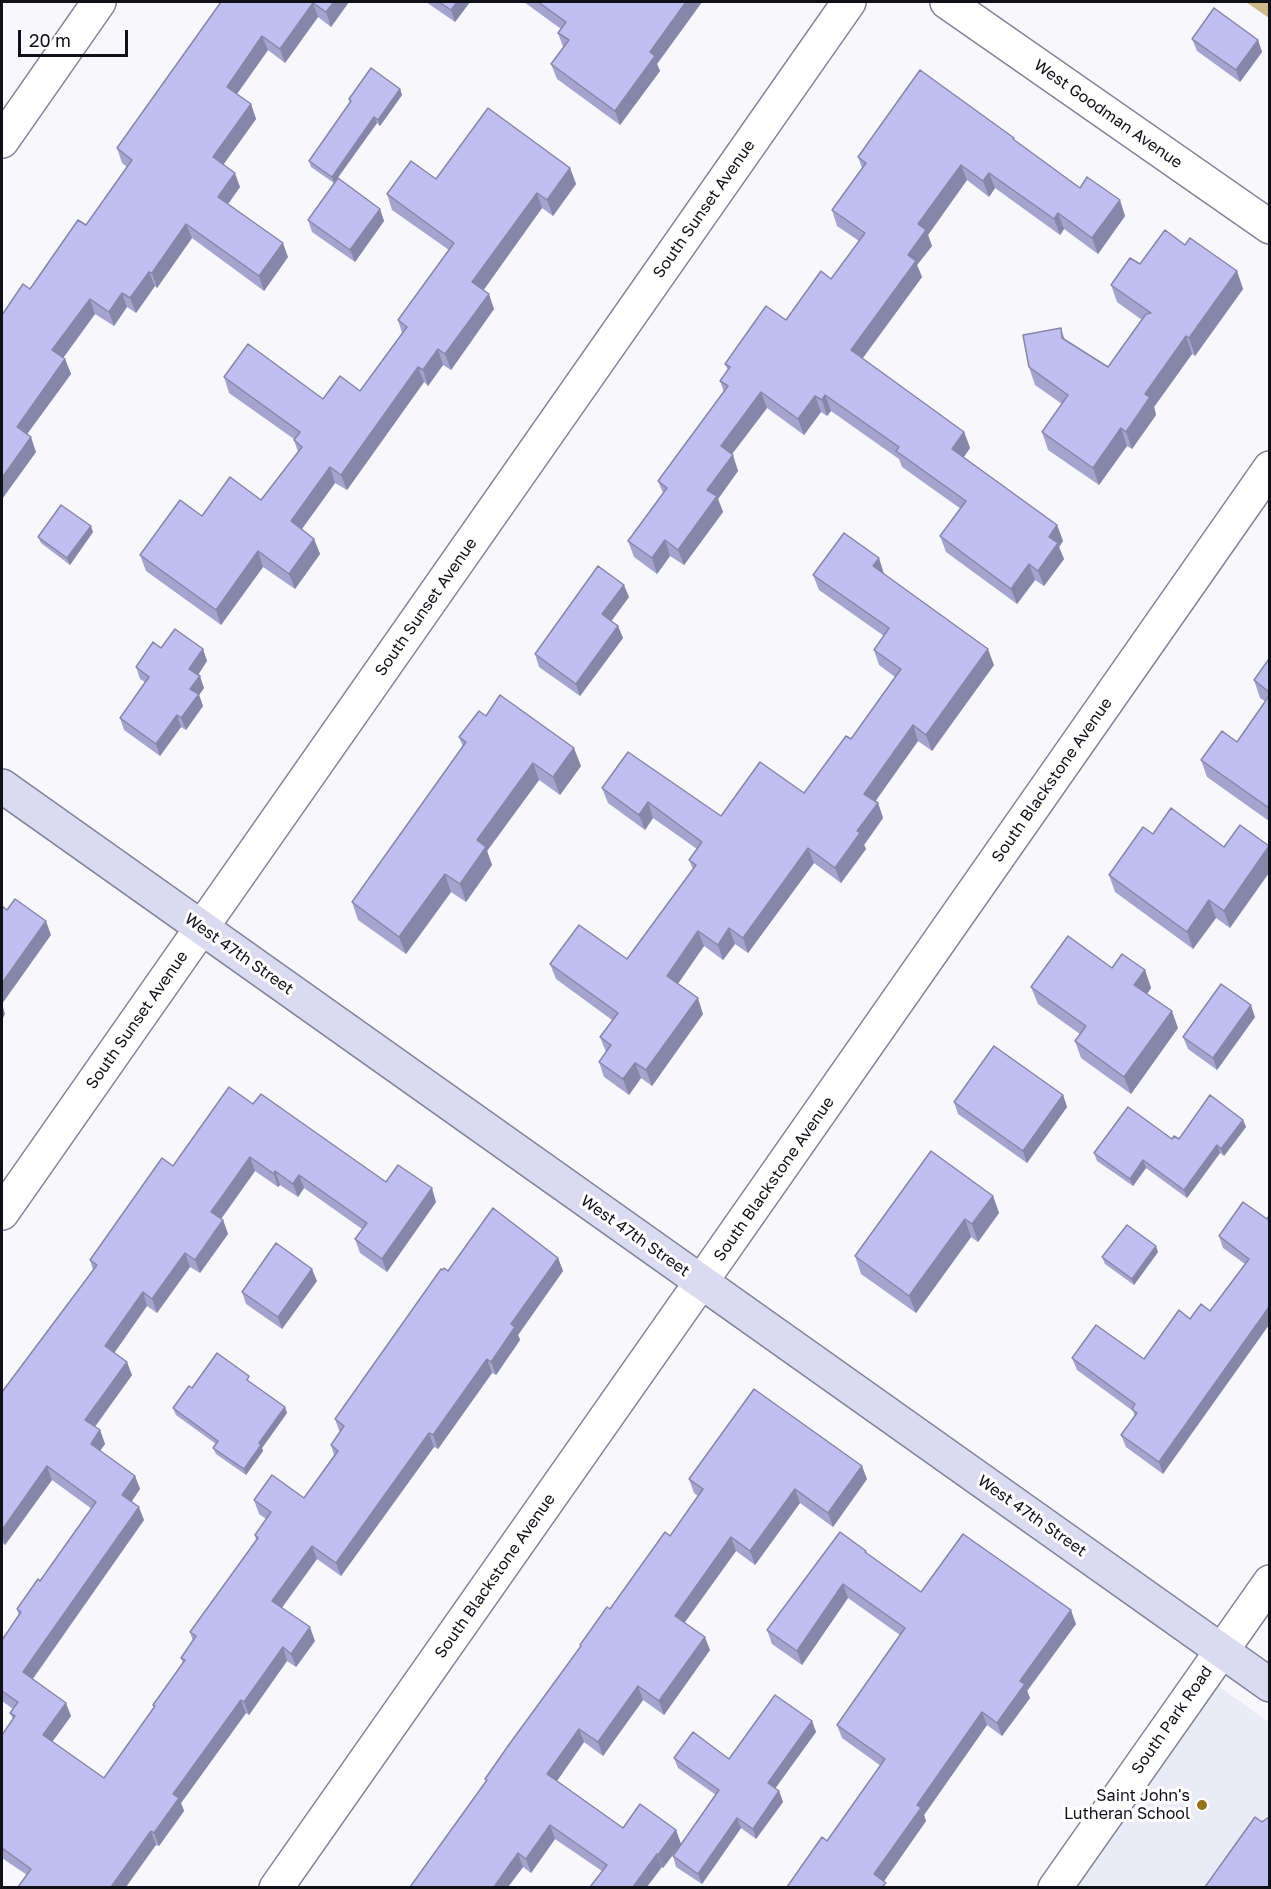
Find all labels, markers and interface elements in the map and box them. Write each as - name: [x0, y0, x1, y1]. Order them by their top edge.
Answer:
- scale bar: [21, 18, 130, 56]
- text: 20 m: [29, 29, 71, 51]
- street label: West Goodman Avenue: [1030, 55, 1186, 173]
- street label: South Sunset Avenue: [649, 136, 759, 282]
- street label: South Sunset Avenue: [371, 534, 481, 680]
- street label: South Blackstone Avenue: [988, 694, 1116, 866]
- street label: West 47th Street: [181, 909, 297, 999]
- street label: South Sunset Avenue: [82, 947, 192, 1093]
- street label: South Blackstone Avenue: [710, 1093, 838, 1265]
- street label: West 47th Street: [577, 1191, 693, 1281]
- street label: West 47th Street: [974, 1471, 1090, 1561]
- street label: South Blackstone Avenue: [431, 1490, 559, 1662]
- street label: South Park Road: [1128, 1662, 1216, 1778]
- place label: Saint John's Lutheran School: [1064, 1786, 1190, 1824]
- marker: Saint John's Lutheran School: [1195, 1798, 1209, 1812]

